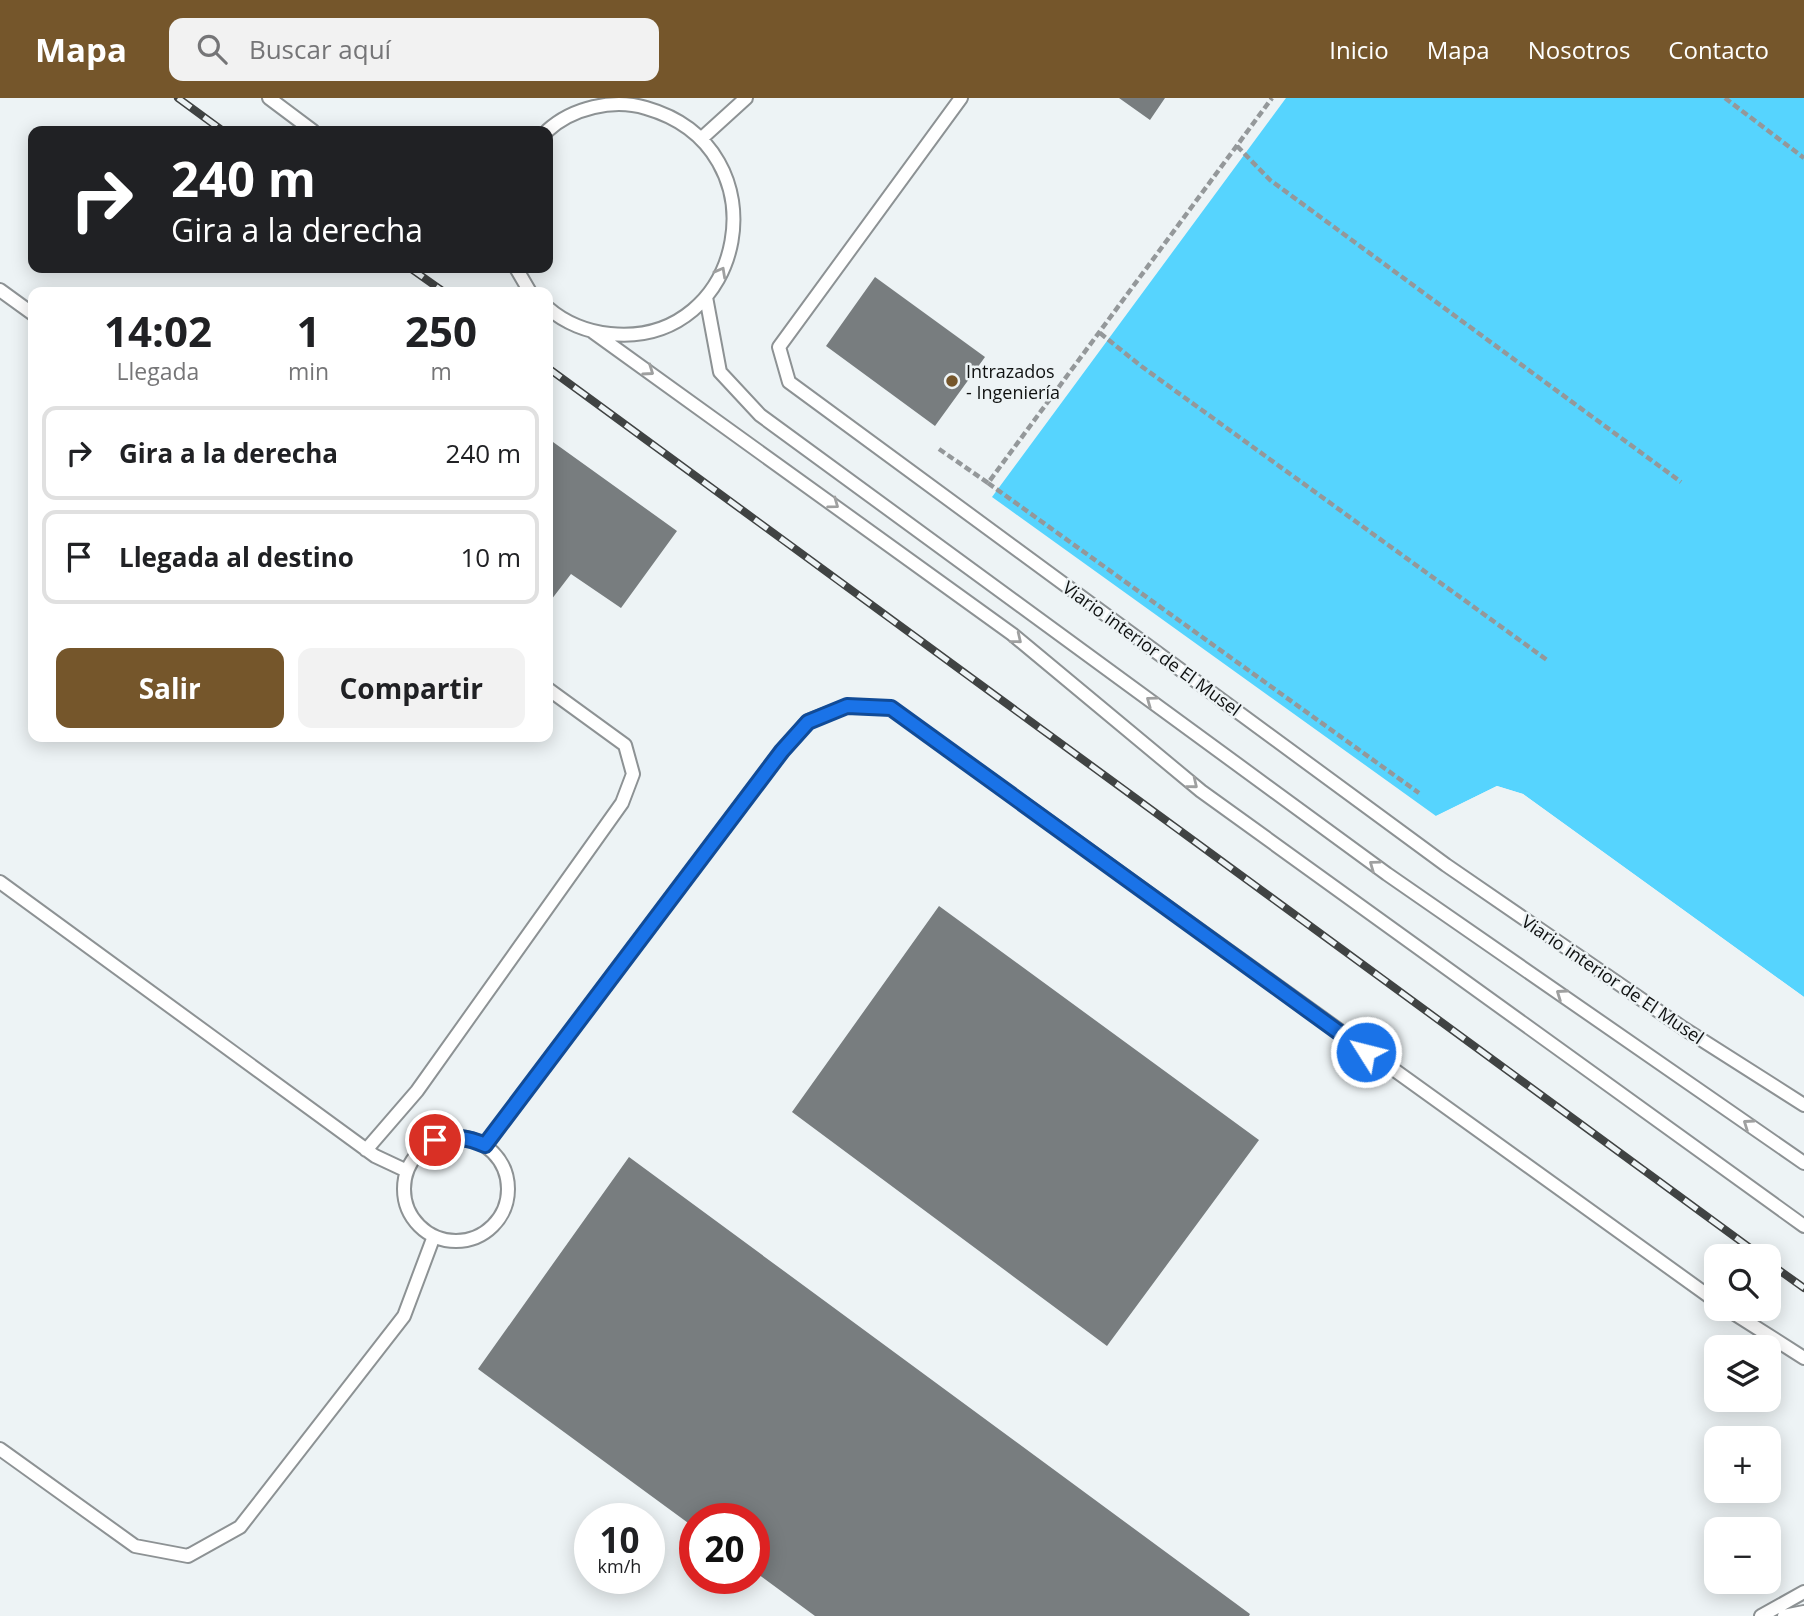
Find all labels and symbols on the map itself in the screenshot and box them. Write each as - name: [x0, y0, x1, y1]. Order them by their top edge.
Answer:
- one-way arrow: [713, 267, 726, 279]
- place label: Intrazados - Ingeniería: [966, 359, 1060, 404]
- one-way arrow: [641, 363, 654, 375]
- marker: Intrazados - Ingeniería: [944, 373, 960, 389]
- one-way arrow: [826, 496, 839, 508]
- street label: Viario interior de El Musel: [1058, 575, 1246, 721]
- one-way arrow: [1009, 631, 1022, 643]
- one-way arrow: [1146, 697, 1159, 709]
- one-way arrow: [1185, 775, 1197, 788]
- one-way arrow: [1369, 860, 1382, 873]
- street label: Viario interior de El Musel: [1517, 909, 1709, 1049]
- one-way arrow: [1556, 990, 1569, 1002]
- position arrow: [1329, 1015, 1403, 1089]
- pin: [405, 1110, 465, 1170]
- one-way arrow: [1743, 1120, 1756, 1132]
- speed limit sign: 20: [679, 1503, 770, 1594]

